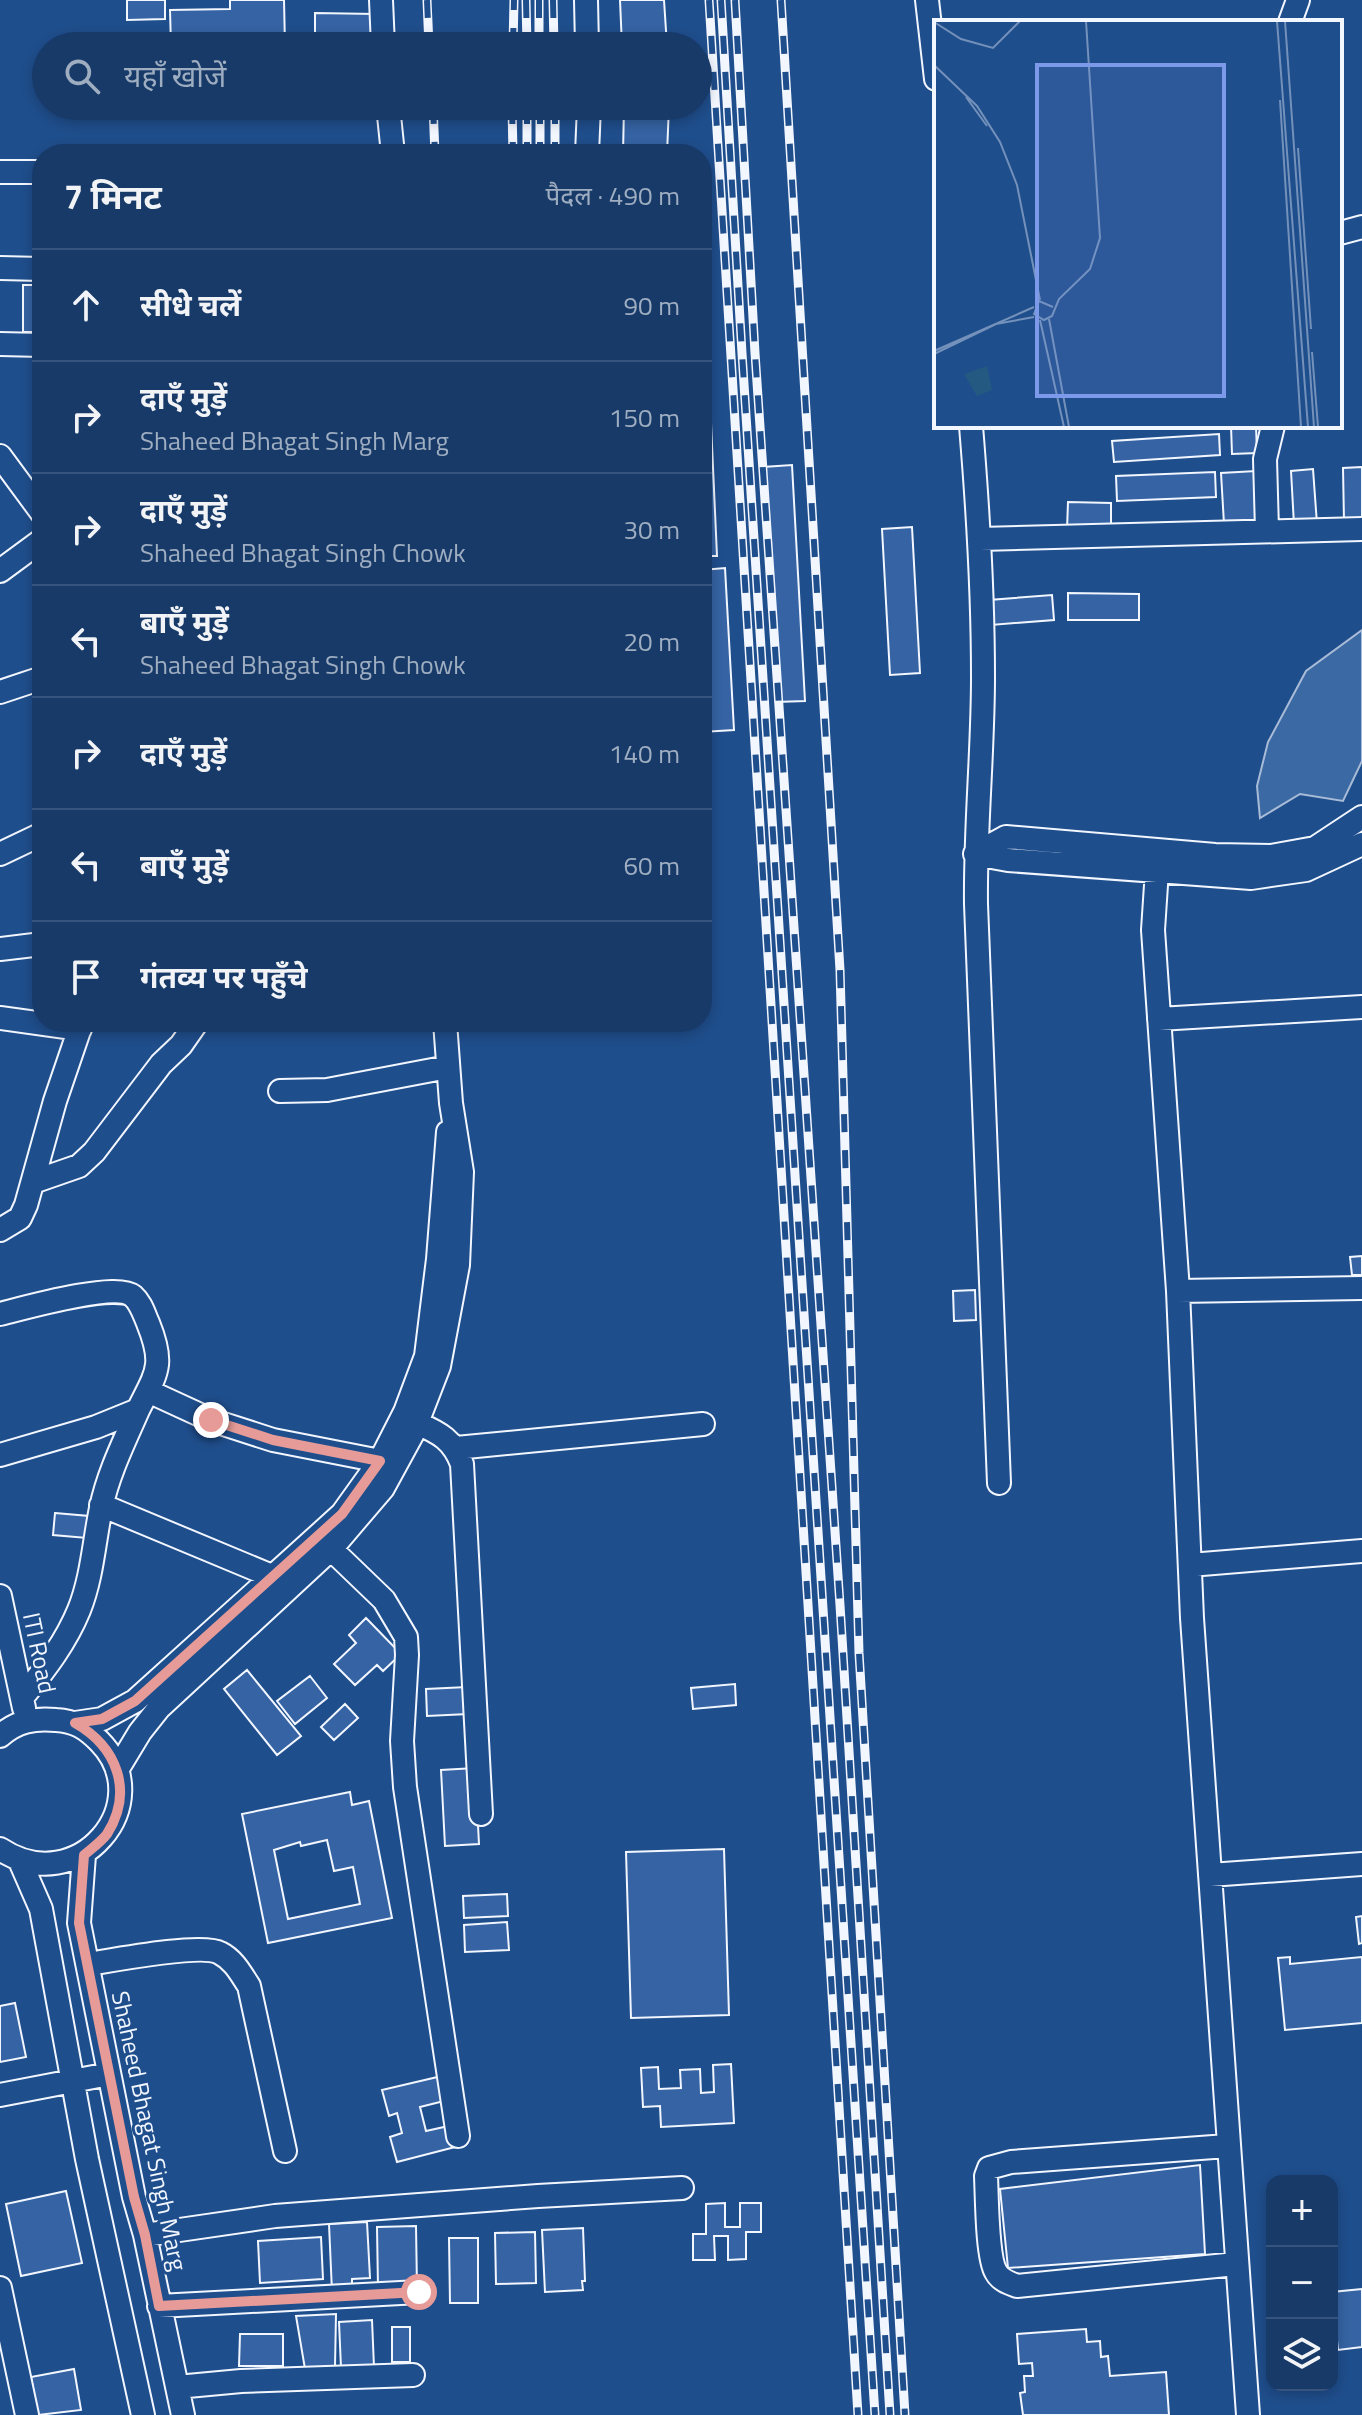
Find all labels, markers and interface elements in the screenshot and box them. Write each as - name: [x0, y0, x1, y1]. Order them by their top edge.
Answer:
- inset map: [934, 20, 1342, 428]
- search box: [32, 32, 712, 120]
- text: यहाँ खोजें: [124, 53, 226, 99]
- icon: search: [60, 54, 104, 98]
- text: 7 मिनट: [64, 170, 162, 222]
- text: पैदल · 490 m: [546, 176, 680, 215]
- text: सीधे चलें: [140, 282, 241, 328]
- icon: ahead: [64, 283, 108, 327]
- text: 90 m: [623, 286, 680, 325]
- text: दाएँ मुड़ें: [140, 375, 227, 421]
- icon: right: [64, 395, 108, 439]
- text: 150 m: [609, 398, 680, 437]
- text: Shaheed Bhagat Singh Marg: [140, 421, 449, 460]
- text: दाएँ मुड़ें: [140, 487, 227, 533]
- icon: right: [64, 507, 108, 551]
- text: 30 m: [623, 510, 680, 549]
- text: Shaheed Bhagat Singh Chowk: [140, 533, 466, 572]
- text: बाएँ मुड़ें: [140, 599, 229, 645]
- icon: left: [64, 619, 108, 663]
- text: 20 m: [623, 622, 680, 661]
- text: Shaheed Bhagat Singh Chowk: [140, 645, 466, 684]
- text: दाएँ मुड़ें: [140, 730, 227, 776]
- icon: right: [64, 731, 108, 775]
- text: 140 m: [609, 734, 680, 773]
- text: बाएँ मुड़ें: [140, 842, 229, 888]
- icon: left: [64, 843, 108, 887]
- text: 60 m: [623, 846, 680, 885]
- text: गंतव्य पर पहुँचे: [140, 954, 307, 1000]
- icon: arrive: [64, 955, 108, 999]
- route end: [193, 1402, 229, 1438]
- street label: ITI Road: [14, 1609, 66, 1696]
- street label: Shaheed Bhagat Singh Marg: [103, 1988, 197, 2274]
- map controls: [1266, 2175, 1338, 2391]
- button: +: [1266, 2175, 1338, 2247]
- button: −: [1266, 2247, 1338, 2319]
- route start: [401, 2274, 437, 2310]
- button: layers: [1266, 2319, 1338, 2391]

